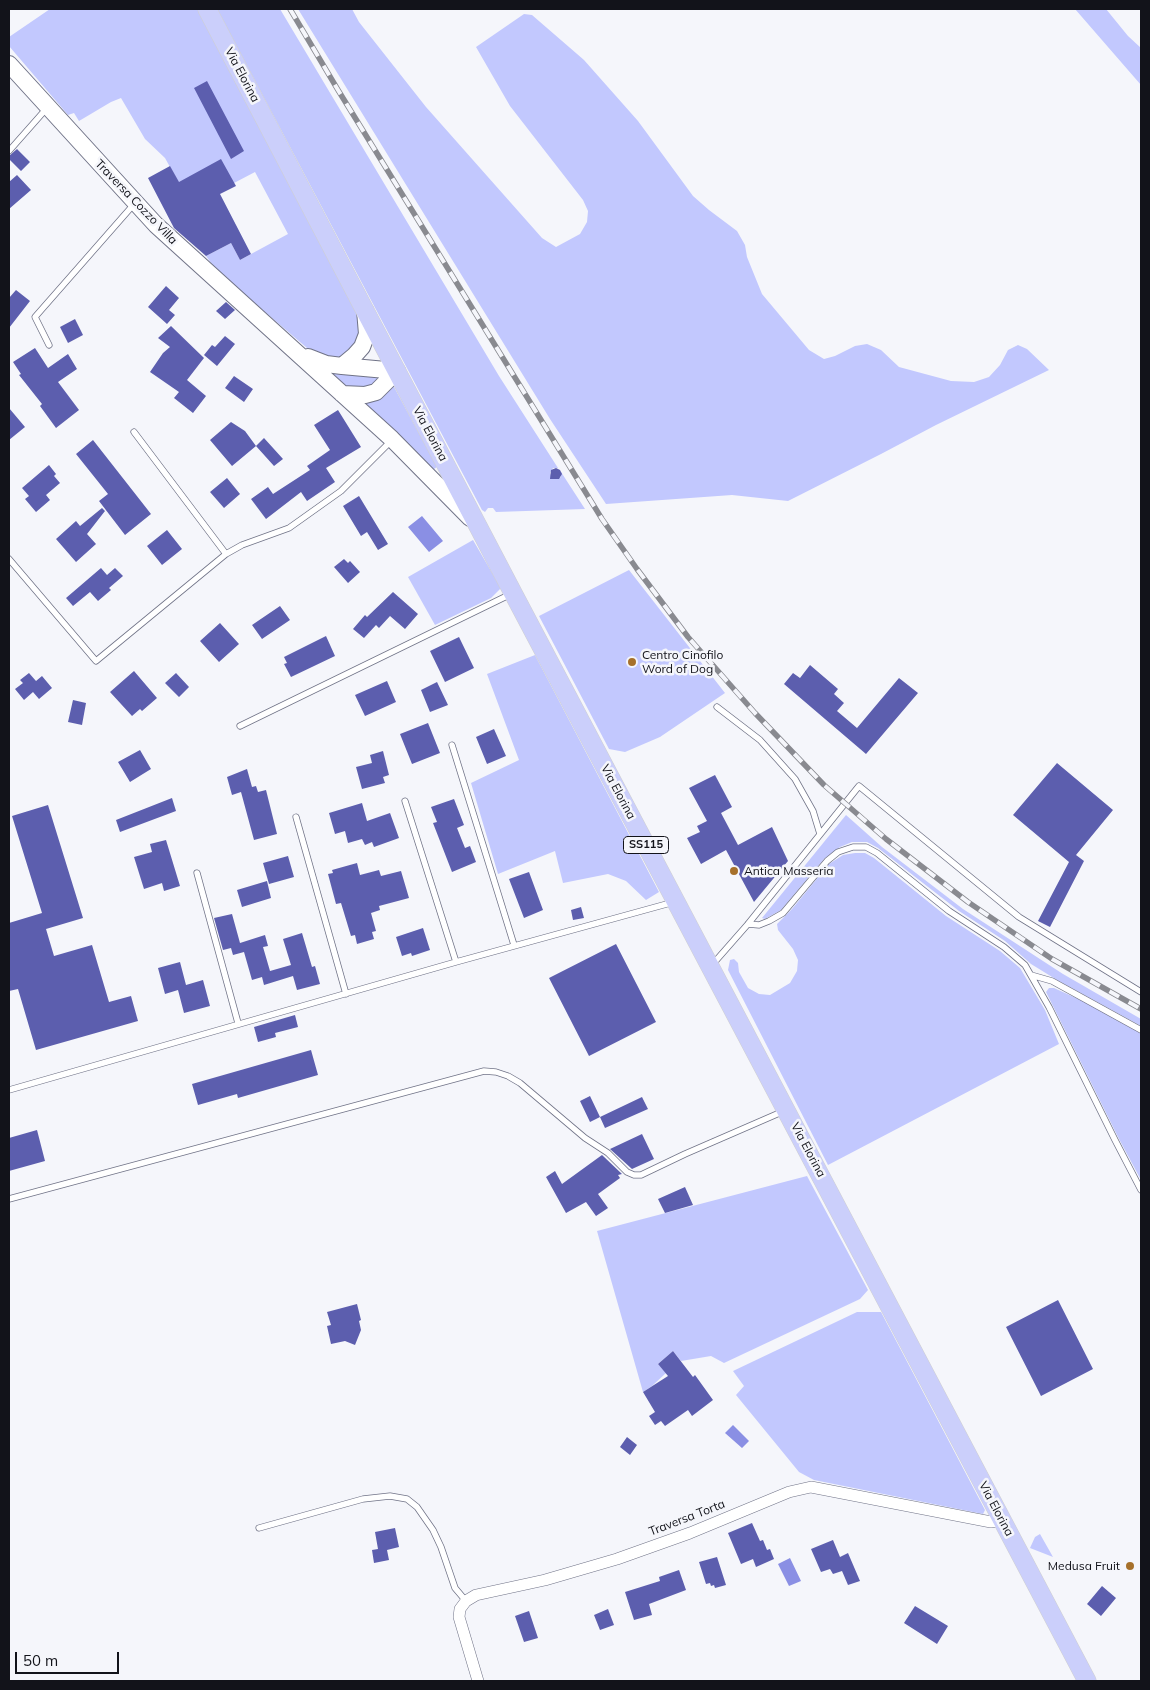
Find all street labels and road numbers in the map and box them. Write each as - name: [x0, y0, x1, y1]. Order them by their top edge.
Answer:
- street label: Via Elorina: [222, 45, 262, 105]
- street label: Traversa Cozzo Villa: [92, 157, 180, 247]
- street label: Via Elorina: [410, 404, 450, 464]
- street label: Via Elorina: [598, 762, 638, 822]
- road number: SS115: [624, 836, 668, 854]
- street label: Via Elorina: [788, 1120, 828, 1180]
- street label: Via Elorina: [976, 1479, 1016, 1539]
- street label: Traversa Torta: [647, 1497, 727, 1539]

